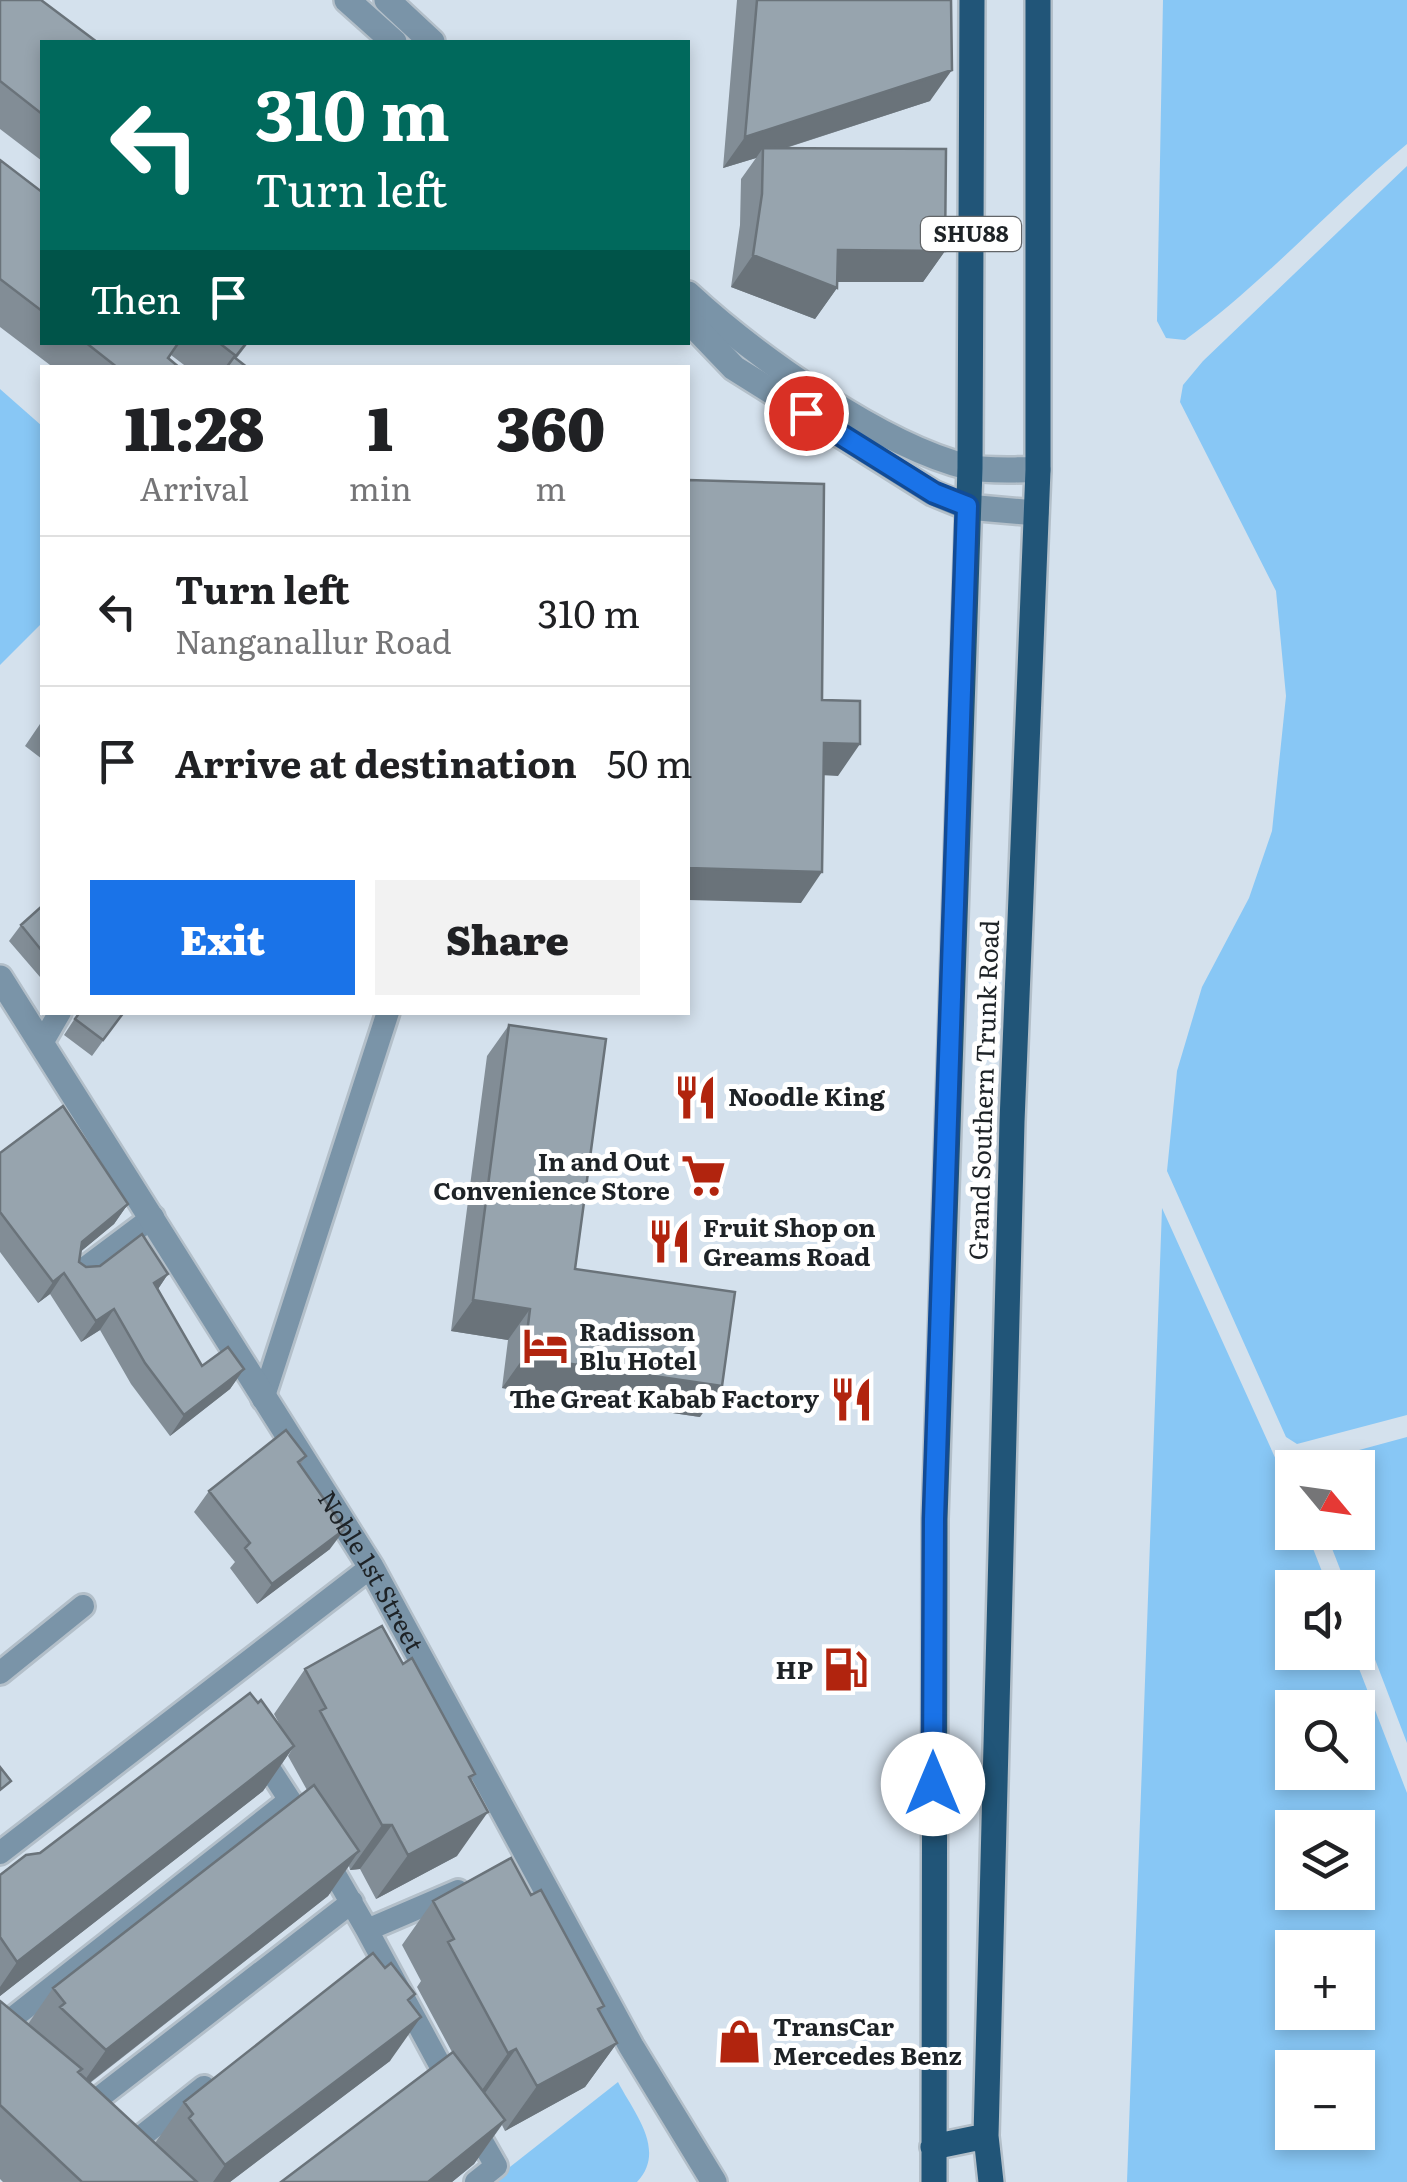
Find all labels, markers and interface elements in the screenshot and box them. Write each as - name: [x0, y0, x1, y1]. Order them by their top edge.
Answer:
- text: 310 m: [255, 59, 450, 163]
- icon: left: [90, 80, 220, 210]
- text: Turn left: [255, 154, 447, 221]
- road number: SHU88: [921, 217, 1021, 251]
- text: Then: [90, 269, 181, 326]
- icon: arrive: [201, 270, 256, 325]
- pin: [764, 371, 849, 456]
- text: 11:28: [125, 380, 264, 469]
- text: 1: [368, 380, 393, 469]
- text: 360: [496, 380, 605, 469]
- icon: arrive: [779, 386, 834, 441]
- text: Arrival: [140, 463, 249, 511]
- text: min: [349, 463, 412, 511]
- text: m: [535, 463, 566, 511]
- text: Turn left: [175, 559, 350, 616]
- text: 310 m: [538, 583, 640, 640]
- icon: left: [90, 584, 145, 639]
- text: Nanganallur Road: [175, 616, 452, 664]
- text: Arrive at destination: [175, 733, 577, 790]
- text: 50 m: [607, 733, 693, 790]
- icon: arrive: [90, 734, 145, 789]
- button: Exit: [90, 880, 355, 995]
- button: Share: [375, 880, 640, 995]
- street label: Grand Southern Trunk Road: [958, 919, 1007, 1261]
- restaurant icon: Noodle King: [671, 1073, 719, 1121]
- place label: Noodle King: [728, 1077, 886, 1114]
- place label: In and Out Convenience Store: [433, 1142, 670, 1208]
- supermarket icon: In and Out Convenience Store: [679, 1152, 727, 1200]
- place label: Fruit Shop on Greams Road: [703, 1208, 876, 1274]
- restaurant icon: Fruit Shop on Greams Road: [646, 1218, 694, 1266]
- place label: Radisson Blu Hotel: [579, 1312, 697, 1378]
- hotel icon: Radisson Blu Hotel: [522, 1322, 570, 1370]
- restaurant icon: The Great Kabab Factory: [828, 1375, 876, 1423]
- place label: The Great Kabab Factory: [509, 1379, 820, 1416]
- north arrow: [1275, 1450, 1375, 1550]
- map controls: [1275, 1450, 1375, 2150]
- street label: Noble 1st Street: [310, 1482, 434, 1659]
- button: sound: [1275, 1570, 1375, 1670]
- fuel station icon: HP: [822, 1646, 870, 1694]
- place label: HP: [776, 1650, 813, 1687]
- button: search: [1275, 1690, 1375, 1790]
- position arrow: [881, 1732, 985, 1836]
- button: layers: [1275, 1810, 1375, 1910]
- button: +: [1275, 1930, 1375, 2030]
- place label: TransCar Mercedes Benz: [773, 2007, 962, 2073]
- shop icon: TransCar Mercedes Benz: [716, 2017, 764, 2065]
- button: −: [1275, 2050, 1375, 2150]

